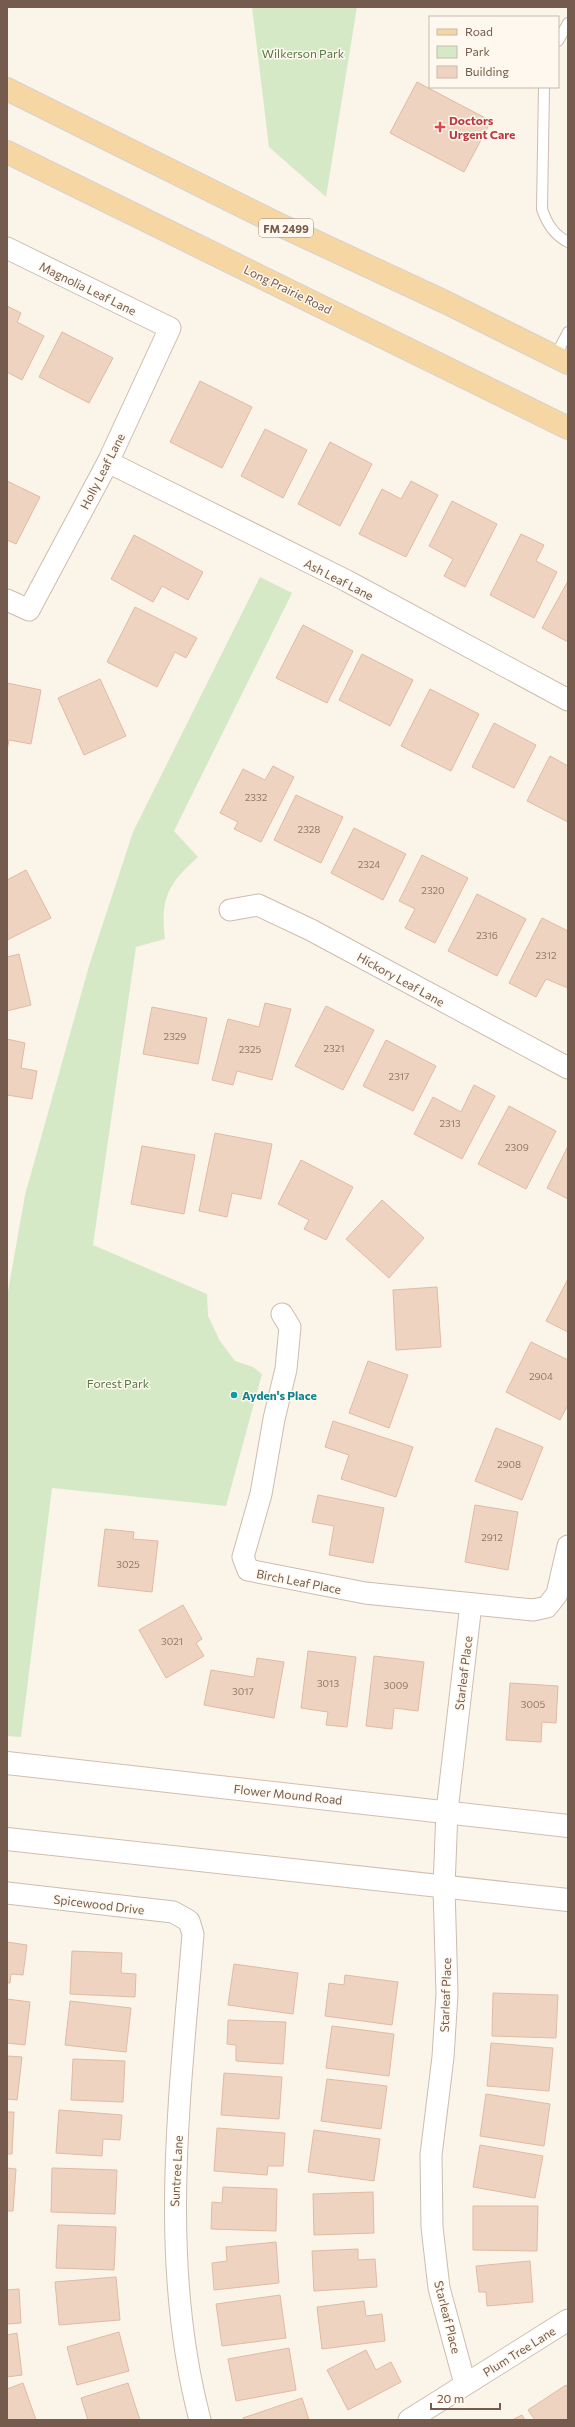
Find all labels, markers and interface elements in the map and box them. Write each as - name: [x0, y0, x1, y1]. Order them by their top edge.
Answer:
- legend: [429, 16, 559, 88]
- text: Road: [465, 24, 493, 38]
- text: Park: [465, 44, 491, 58]
- park label: Wilkerson Park: [262, 46, 345, 60]
- text: Building: [465, 64, 509, 78]
- place label: Doctors Urgent Care: [449, 113, 515, 141]
- marker: Doctors Urgent Care: [434, 121, 446, 133]
- road number: FM 2499: [259, 219, 313, 237]
- street label: Magnolia Leaf Lane: [37, 259, 139, 317]
- street label: Long Prairie Road: [242, 262, 334, 316]
- street label: Holly Leaf Lane: [77, 431, 127, 511]
- street label: Ash Leaf Lane: [302, 556, 376, 602]
- house number: 2332: [245, 791, 268, 803]
- house number: 2328: [298, 823, 320, 835]
- house number: 2324: [358, 858, 380, 870]
- house number: 2320: [421, 884, 445, 896]
- house number: 2316: [476, 929, 498, 941]
- street label: Hickory Leaf Lane: [355, 949, 447, 1009]
- house number: 2312: [535, 949, 557, 961]
- house number: 2329: [164, 1030, 186, 1042]
- house number: 2321: [323, 1042, 345, 1054]
- house number: 2325: [239, 1043, 262, 1055]
- house number: 2317: [389, 1070, 409, 1082]
- house number: 2313: [439, 1117, 461, 1129]
- house number: 2309: [505, 1141, 529, 1153]
- house number: 2904: [529, 1370, 553, 1382]
- park label: Forest Park: [87, 1376, 150, 1390]
- place label: Ayden's Place: [242, 1388, 317, 1402]
- marker: Ayden's Place: [229, 1390, 239, 1400]
- house number: 2908: [497, 1458, 521, 1470]
- house number: 2912: [481, 1531, 503, 1543]
- house number: 3025: [116, 1558, 140, 1570]
- street label: Birch Leaf Place: [255, 1566, 343, 1596]
- house number: 3021: [161, 1635, 183, 1647]
- street label: Starleaf Place: [451, 1635, 475, 1711]
- house number: 3013: [317, 1677, 339, 1689]
- house number: 3009: [384, 1679, 408, 1691]
- house number: 3017: [232, 1685, 254, 1697]
- house number: 3005: [521, 1698, 545, 1710]
- street label: Flower Mound Road: [233, 1781, 343, 1807]
- street label: Spicewood Drive: [53, 1891, 145, 1917]
- street label: Starleaf Place: [437, 1957, 453, 2033]
- street label: Suntree Lane: [167, 2135, 185, 2207]
- street label: Starleaf Place: [432, 2279, 464, 2355]
- street label: Plum Tree Lane: [480, 2323, 558, 2379]
- scale bar: [431, 2385, 500, 2411]
- text: 20 m: [437, 2391, 464, 2405]

